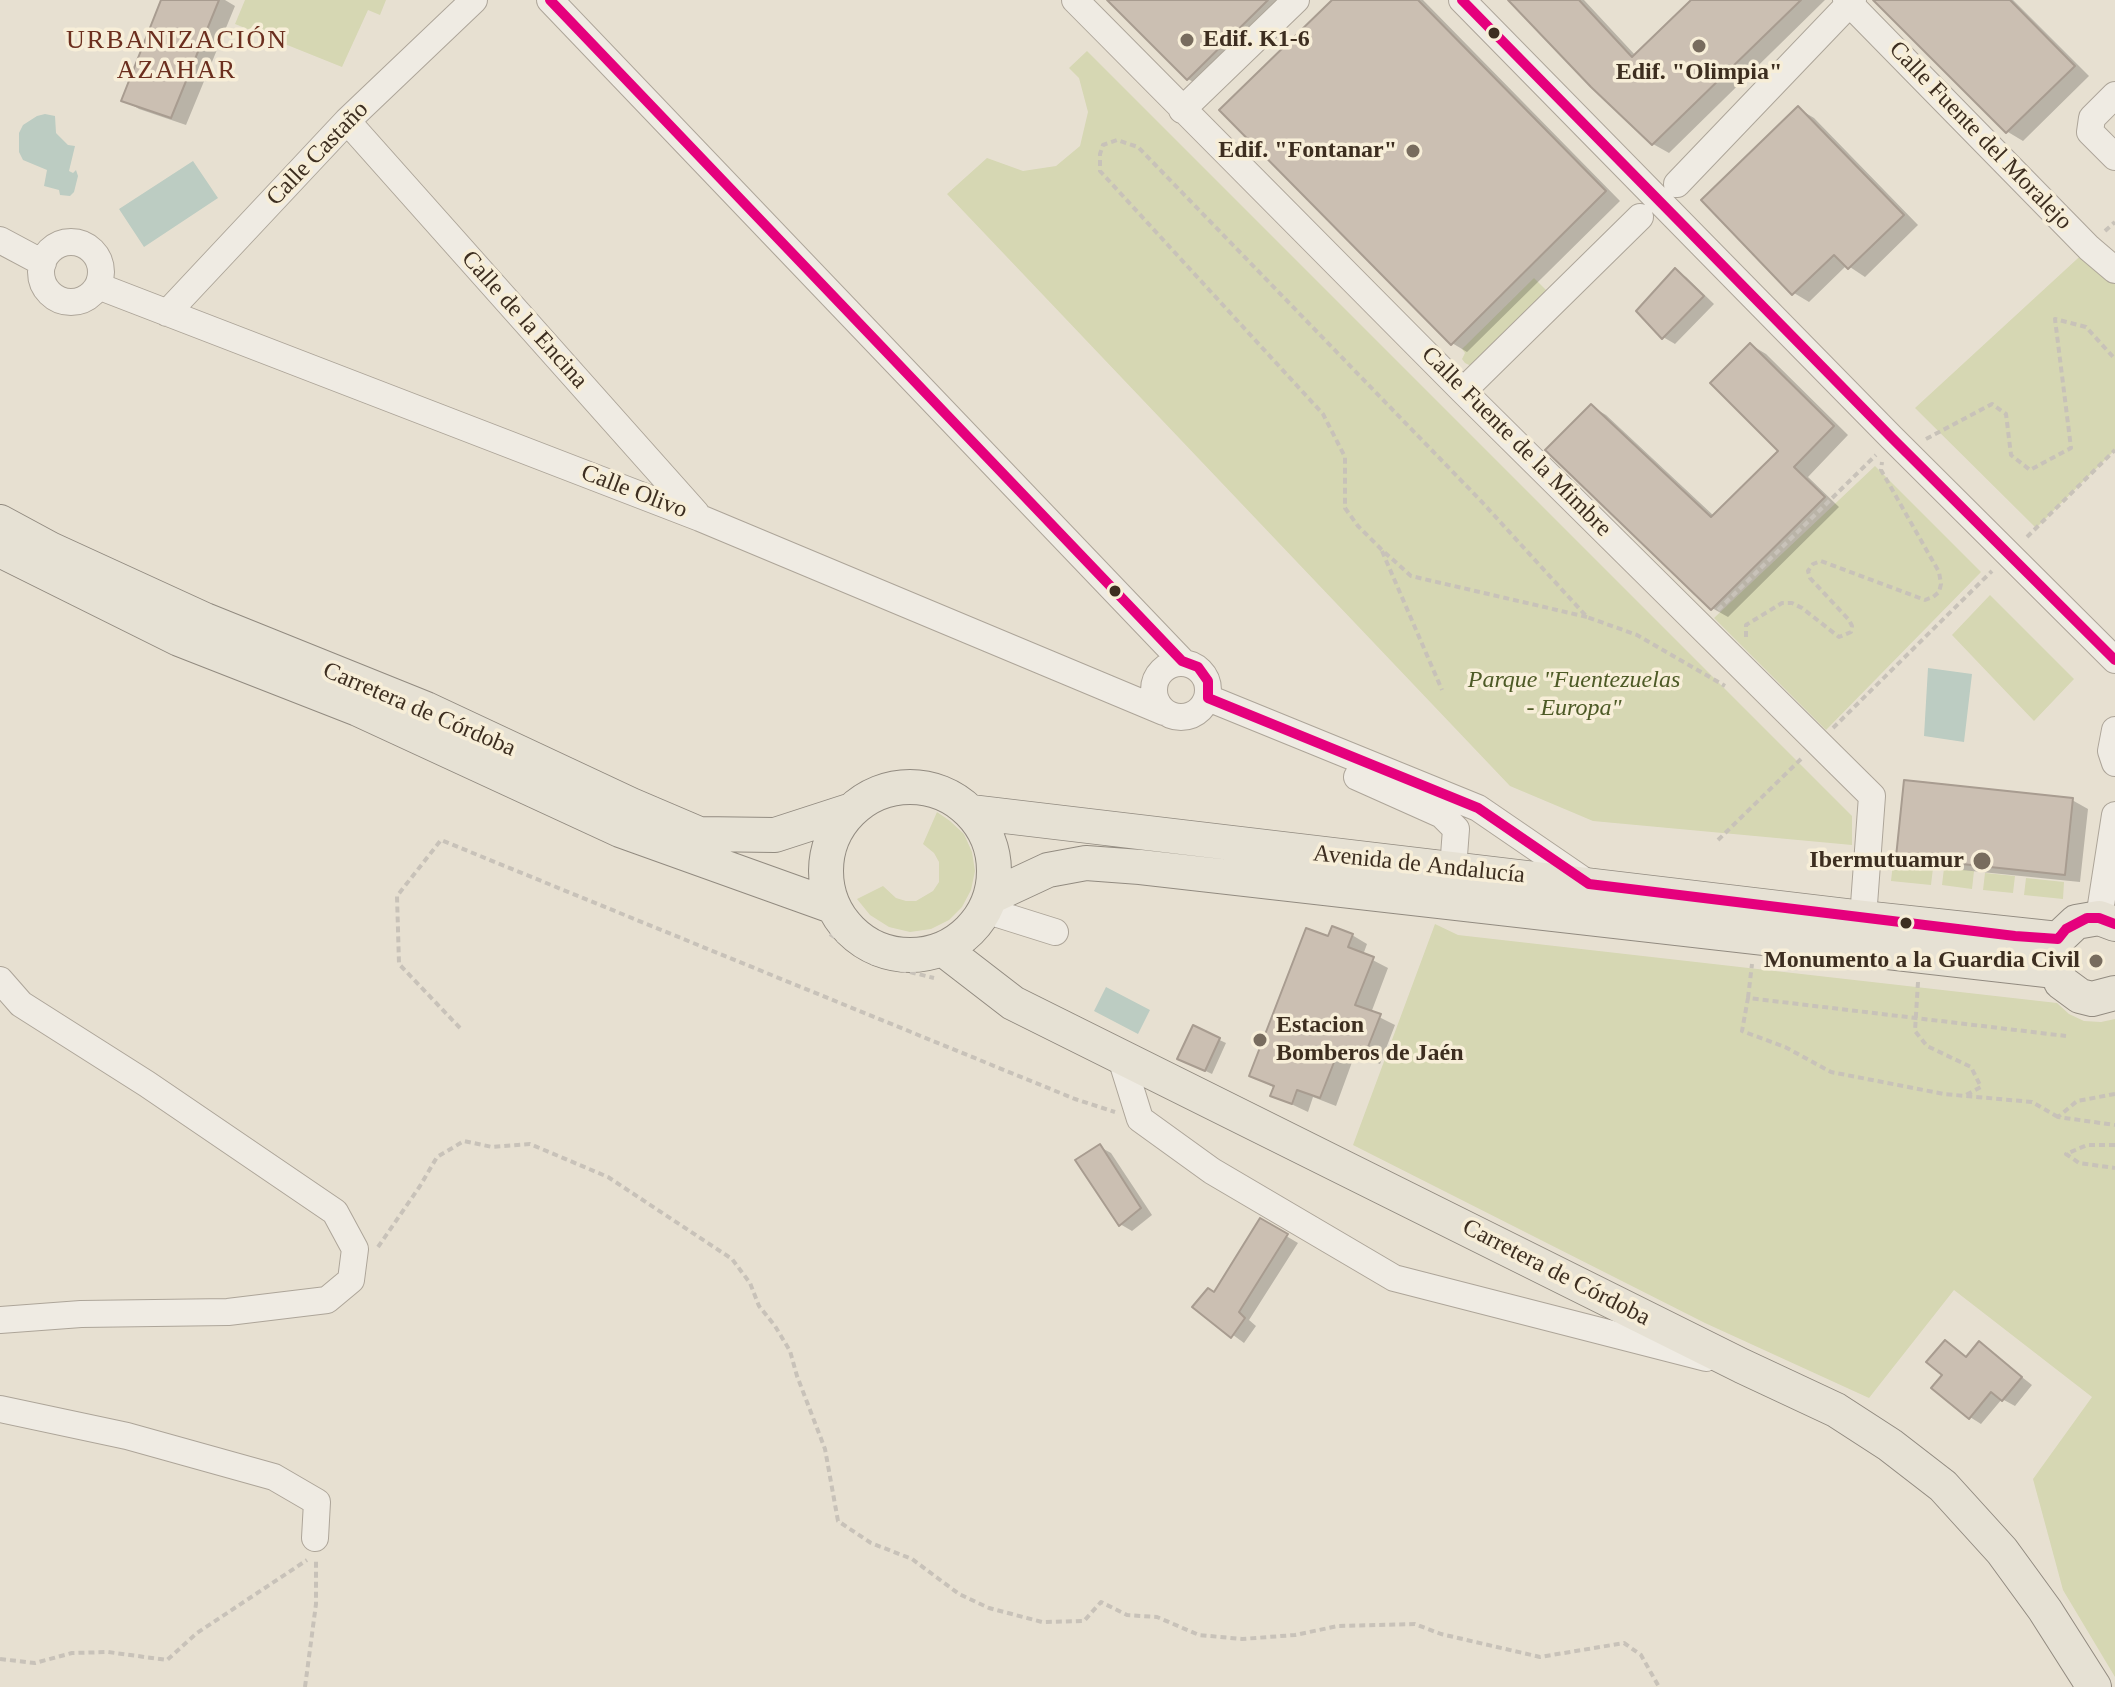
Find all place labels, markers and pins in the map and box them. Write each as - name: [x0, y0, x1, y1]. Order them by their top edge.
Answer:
- unlabelled marker: [1486, 25, 1502, 41]
- place label: Edif. K1-6: [1203, 26, 1310, 54]
- marker: Edif. K1-6: [1178, 31, 1196, 49]
- marker: Edif. "Olimpia": [1690, 37, 1708, 55]
- place label: Edif. "Olimpia": [1616, 59, 1782, 87]
- place label: Edif. "Fontanar": [1218, 137, 1397, 165]
- marker: Edif. "Fontanar": [1404, 142, 1422, 160]
- unlabelled marker: [1107, 583, 1123, 599]
- place label: Ibermutuamur: [1809, 847, 1964, 875]
- marker: Ibermutuamur: [1971, 850, 1993, 872]
- unlabelled marker: [1898, 915, 1914, 931]
- place label: Monumento a la Guardia Civil: [1764, 947, 2080, 975]
- marker: Monumento a la Guardia Civil: [2087, 952, 2105, 970]
- place label: Estacion Bomberos de Jaén: [1276, 1012, 1464, 1068]
- marker: Estacion Bomberos de Jaén: [1251, 1031, 1269, 1049]

